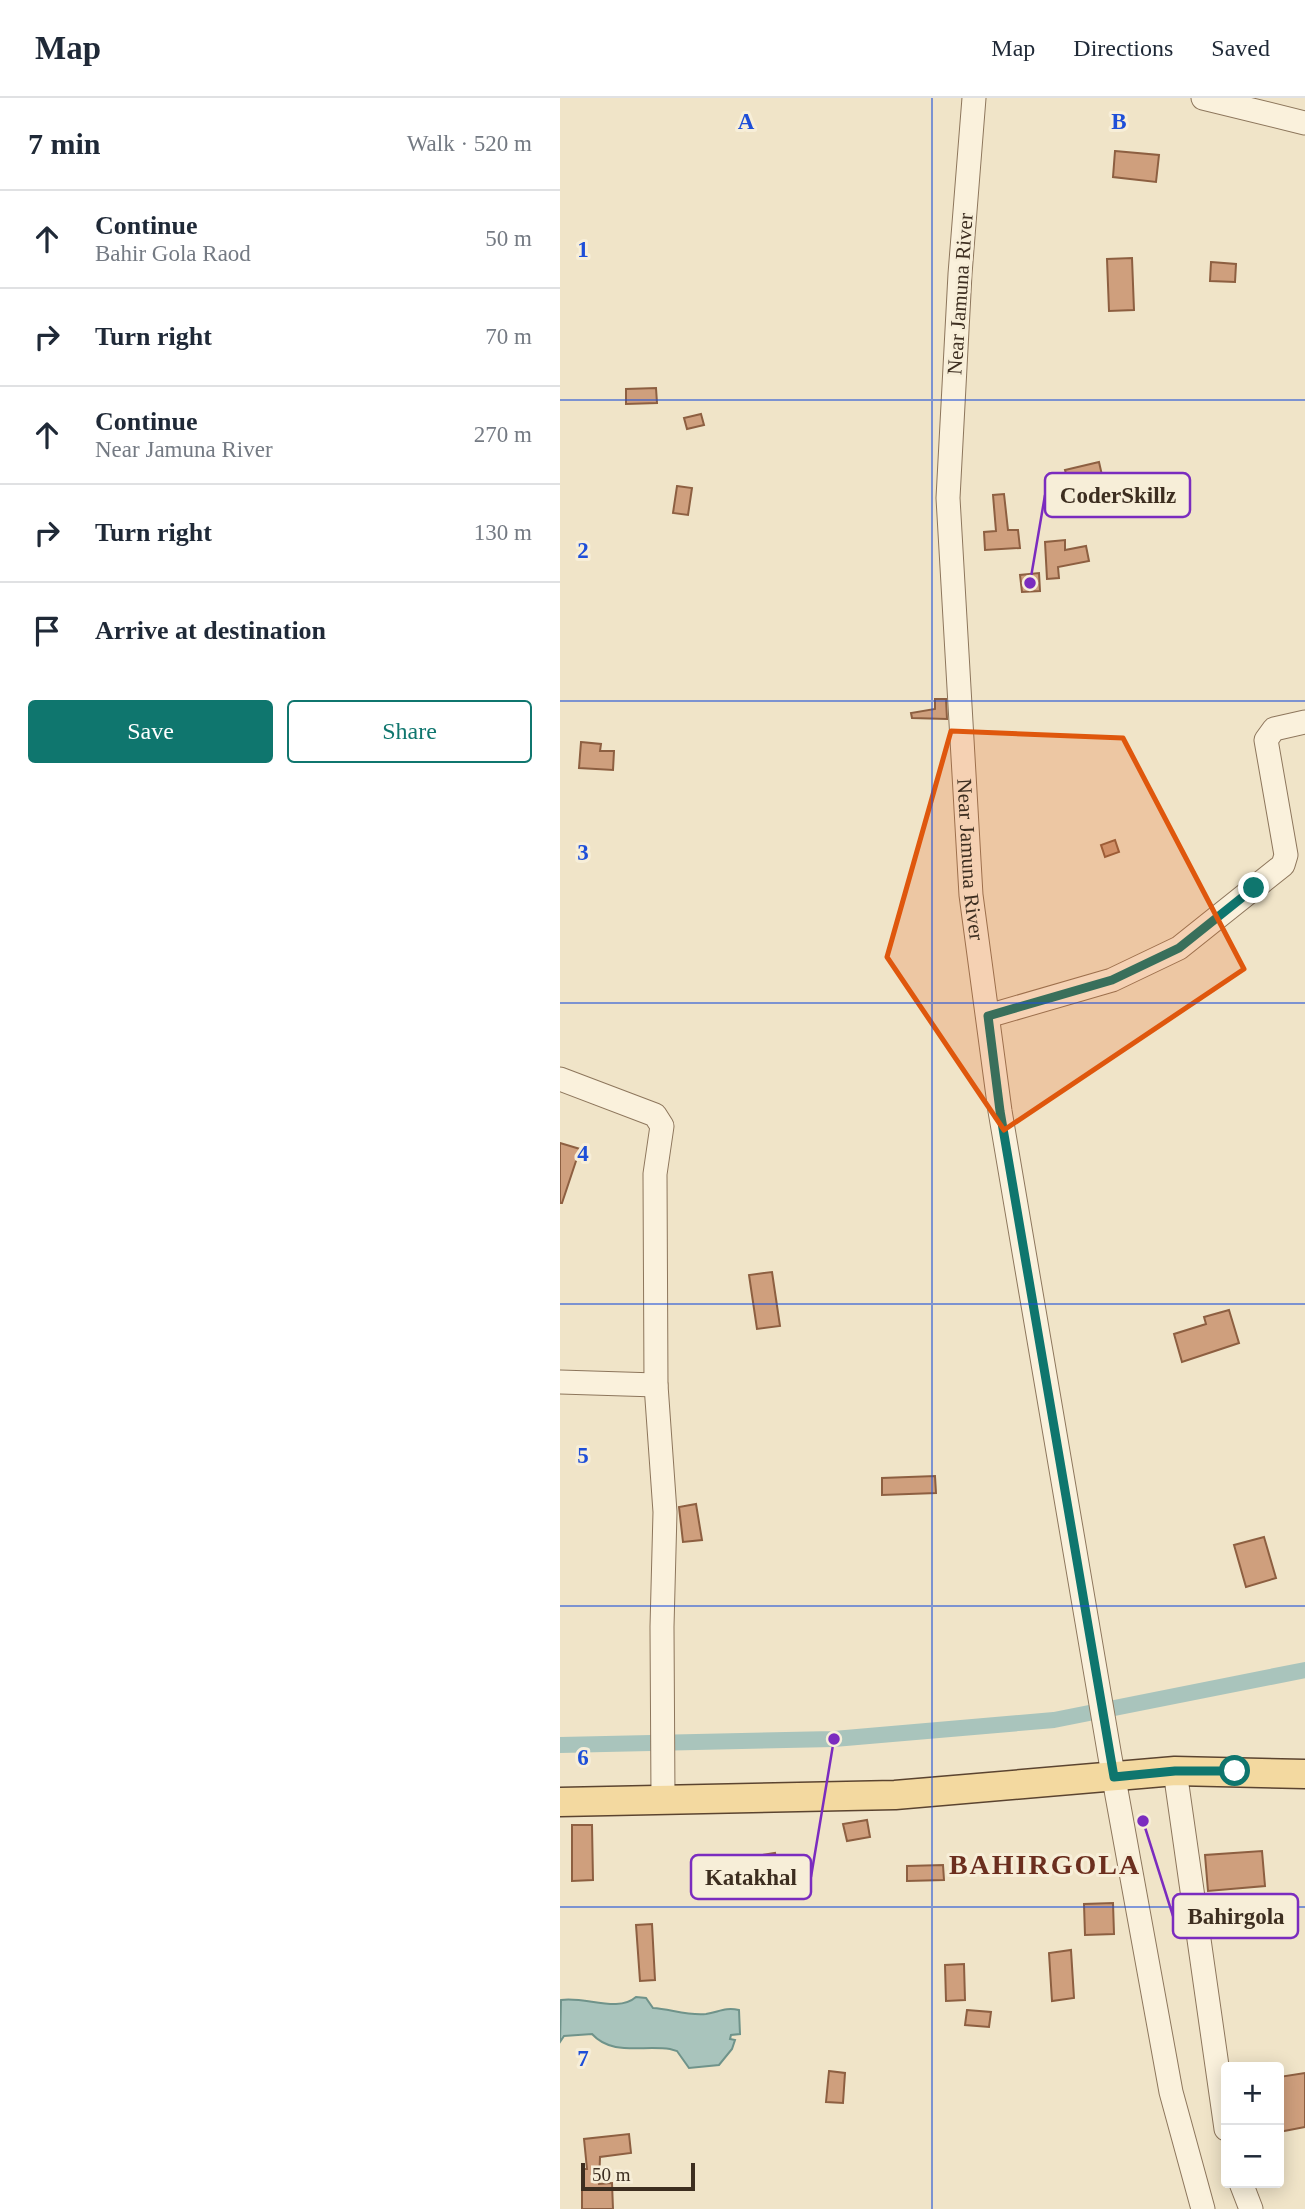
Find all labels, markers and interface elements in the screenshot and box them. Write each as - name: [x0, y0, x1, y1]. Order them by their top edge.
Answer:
- text: Map: [35, 30, 101, 66]
- text: Map: [991, 35, 1035, 61]
- text: Directions: [1073, 35, 1173, 61]
- text: Saved: [1211, 35, 1270, 61]
- text: A: [738, 109, 755, 134]
- text: B: [1111, 109, 1127, 134]
- text: 7 min: [28, 127, 101, 160]
- text: Walk · 520 m: [407, 131, 532, 156]
- text: Continue: [95, 211, 198, 240]
- street label: Near Jamuna River: [942, 212, 978, 376]
- icon: ahead: [28, 220, 66, 258]
- text: 50 m: [485, 226, 532, 251]
- text: 1: [577, 237, 589, 262]
- text: Bahir Gola Raod: [95, 241, 251, 266]
- icon: right: [28, 318, 66, 356]
- text: Turn right: [95, 322, 212, 351]
- text: 70 m: [485, 324, 532, 349]
- text: Continue: [95, 407, 198, 436]
- icon: ahead: [28, 416, 66, 454]
- text: 270 m: [474, 422, 532, 447]
- text: Near Jamuna River: [95, 437, 273, 462]
- callout: CoderSkillz: [1045, 473, 1190, 517]
- text: CoderSkillz: [1060, 483, 1176, 508]
- icon: right: [28, 514, 66, 552]
- text: Turn right: [95, 518, 212, 547]
- text: 130 m: [474, 520, 532, 545]
- text: 2: [577, 538, 589, 563]
- icon: arrive: [28, 612, 66, 650]
- text: Arrive at destination: [95, 616, 326, 645]
- button: Save: [28, 700, 273, 763]
- button: Share: [287, 700, 532, 763]
- street label: Near Jamuna River: [952, 778, 989, 942]
- text: 3: [577, 840, 589, 865]
- route end: [1238, 872, 1269, 903]
- text: 4: [577, 1141, 589, 1166]
- text: 5: [577, 1443, 589, 1468]
- text: 6: [577, 1745, 589, 1770]
- route start: [1219, 1755, 1250, 1786]
- district label: BAHIRGOLA: [949, 1849, 1141, 1880]
- callout: Katakhal: [691, 1855, 811, 1899]
- text: Katakhal: [705, 1865, 797, 1890]
- callout: Bahirgola: [1173, 1894, 1298, 1938]
- text: Bahirgola: [1187, 1904, 1285, 1929]
- text: 7: [577, 2046, 589, 2071]
- map controls: [1221, 2062, 1284, 2188]
- button: +: [1221, 2062, 1284, 2125]
- button: −: [1221, 2125, 1284, 2188]
- scale bar: [581, 2160, 695, 2192]
- text: 50 m: [592, 2164, 631, 2185]

